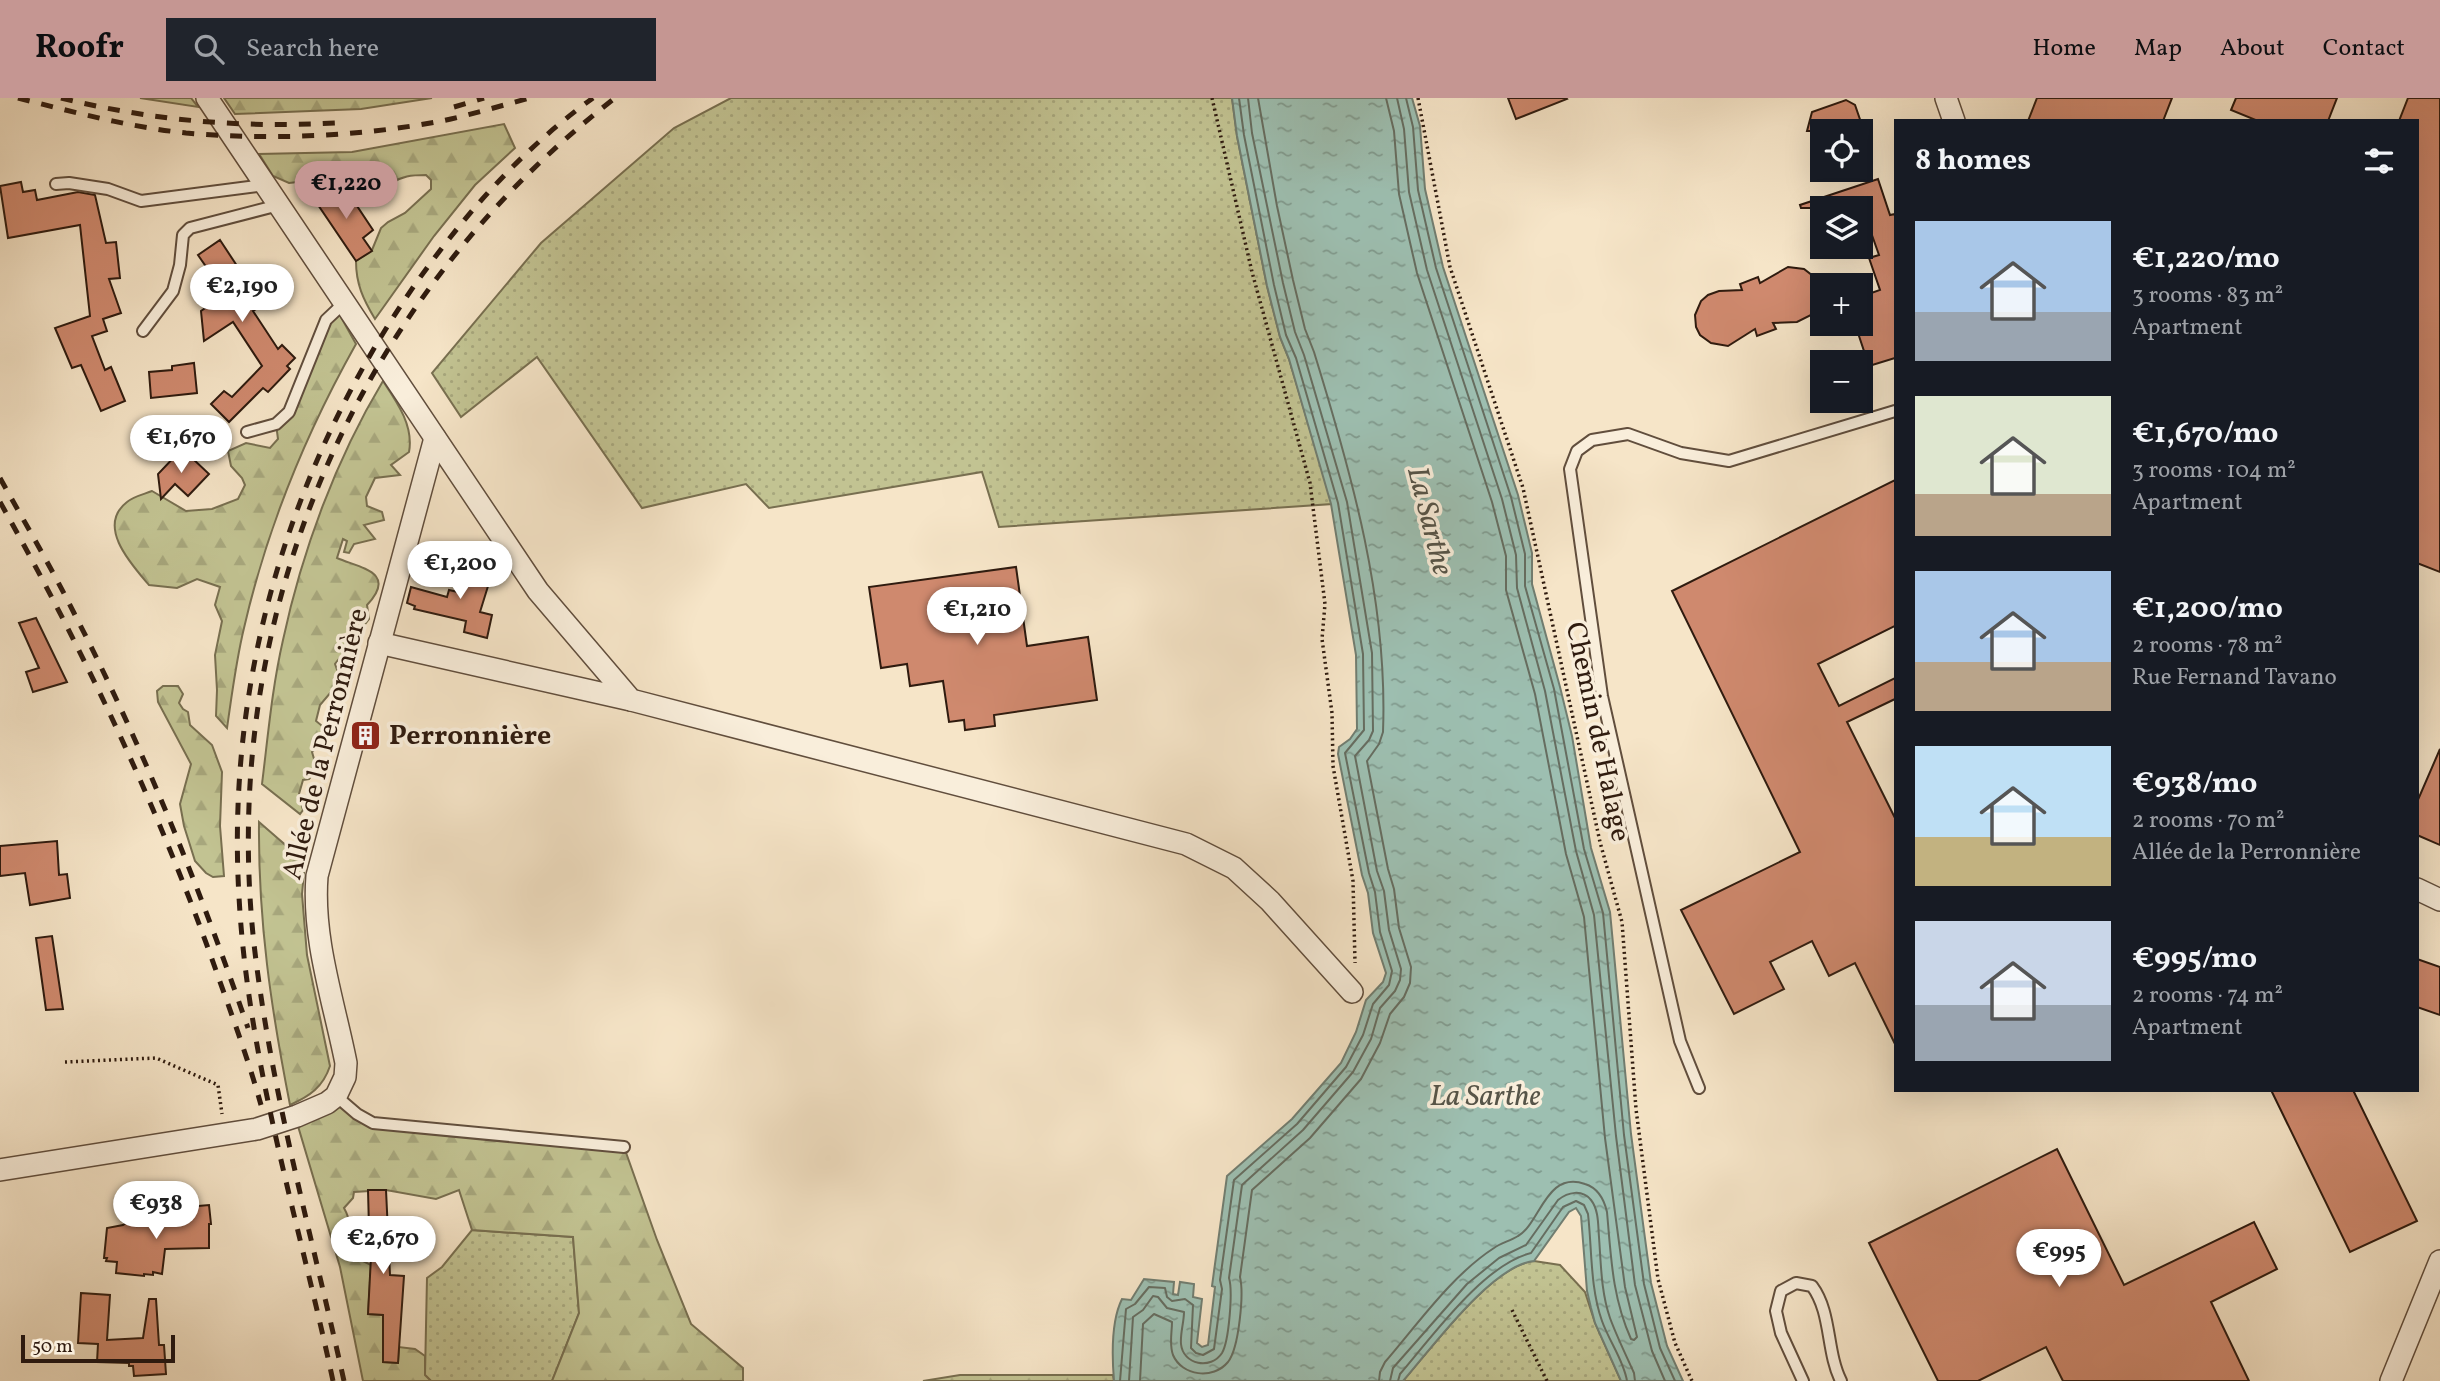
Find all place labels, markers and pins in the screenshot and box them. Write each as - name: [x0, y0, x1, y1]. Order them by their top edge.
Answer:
- pin: €1,220: [289, 162, 403, 221]
- pin: €2,190: [185, 264, 299, 324]
- pin: €1,670: [124, 416, 238, 475]
- pin: €1,200: [403, 542, 517, 601]
- pin: €1,210: [920, 588, 1034, 647]
- place label: Perronnière: [389, 717, 551, 756]
- building icon: Perronnière: [349, 719, 383, 753]
- pin: €938: [115, 1182, 197, 1241]
- pin: €2,670: [326, 1216, 440, 1276]
- pin: €995: [2018, 1230, 2100, 1289]

